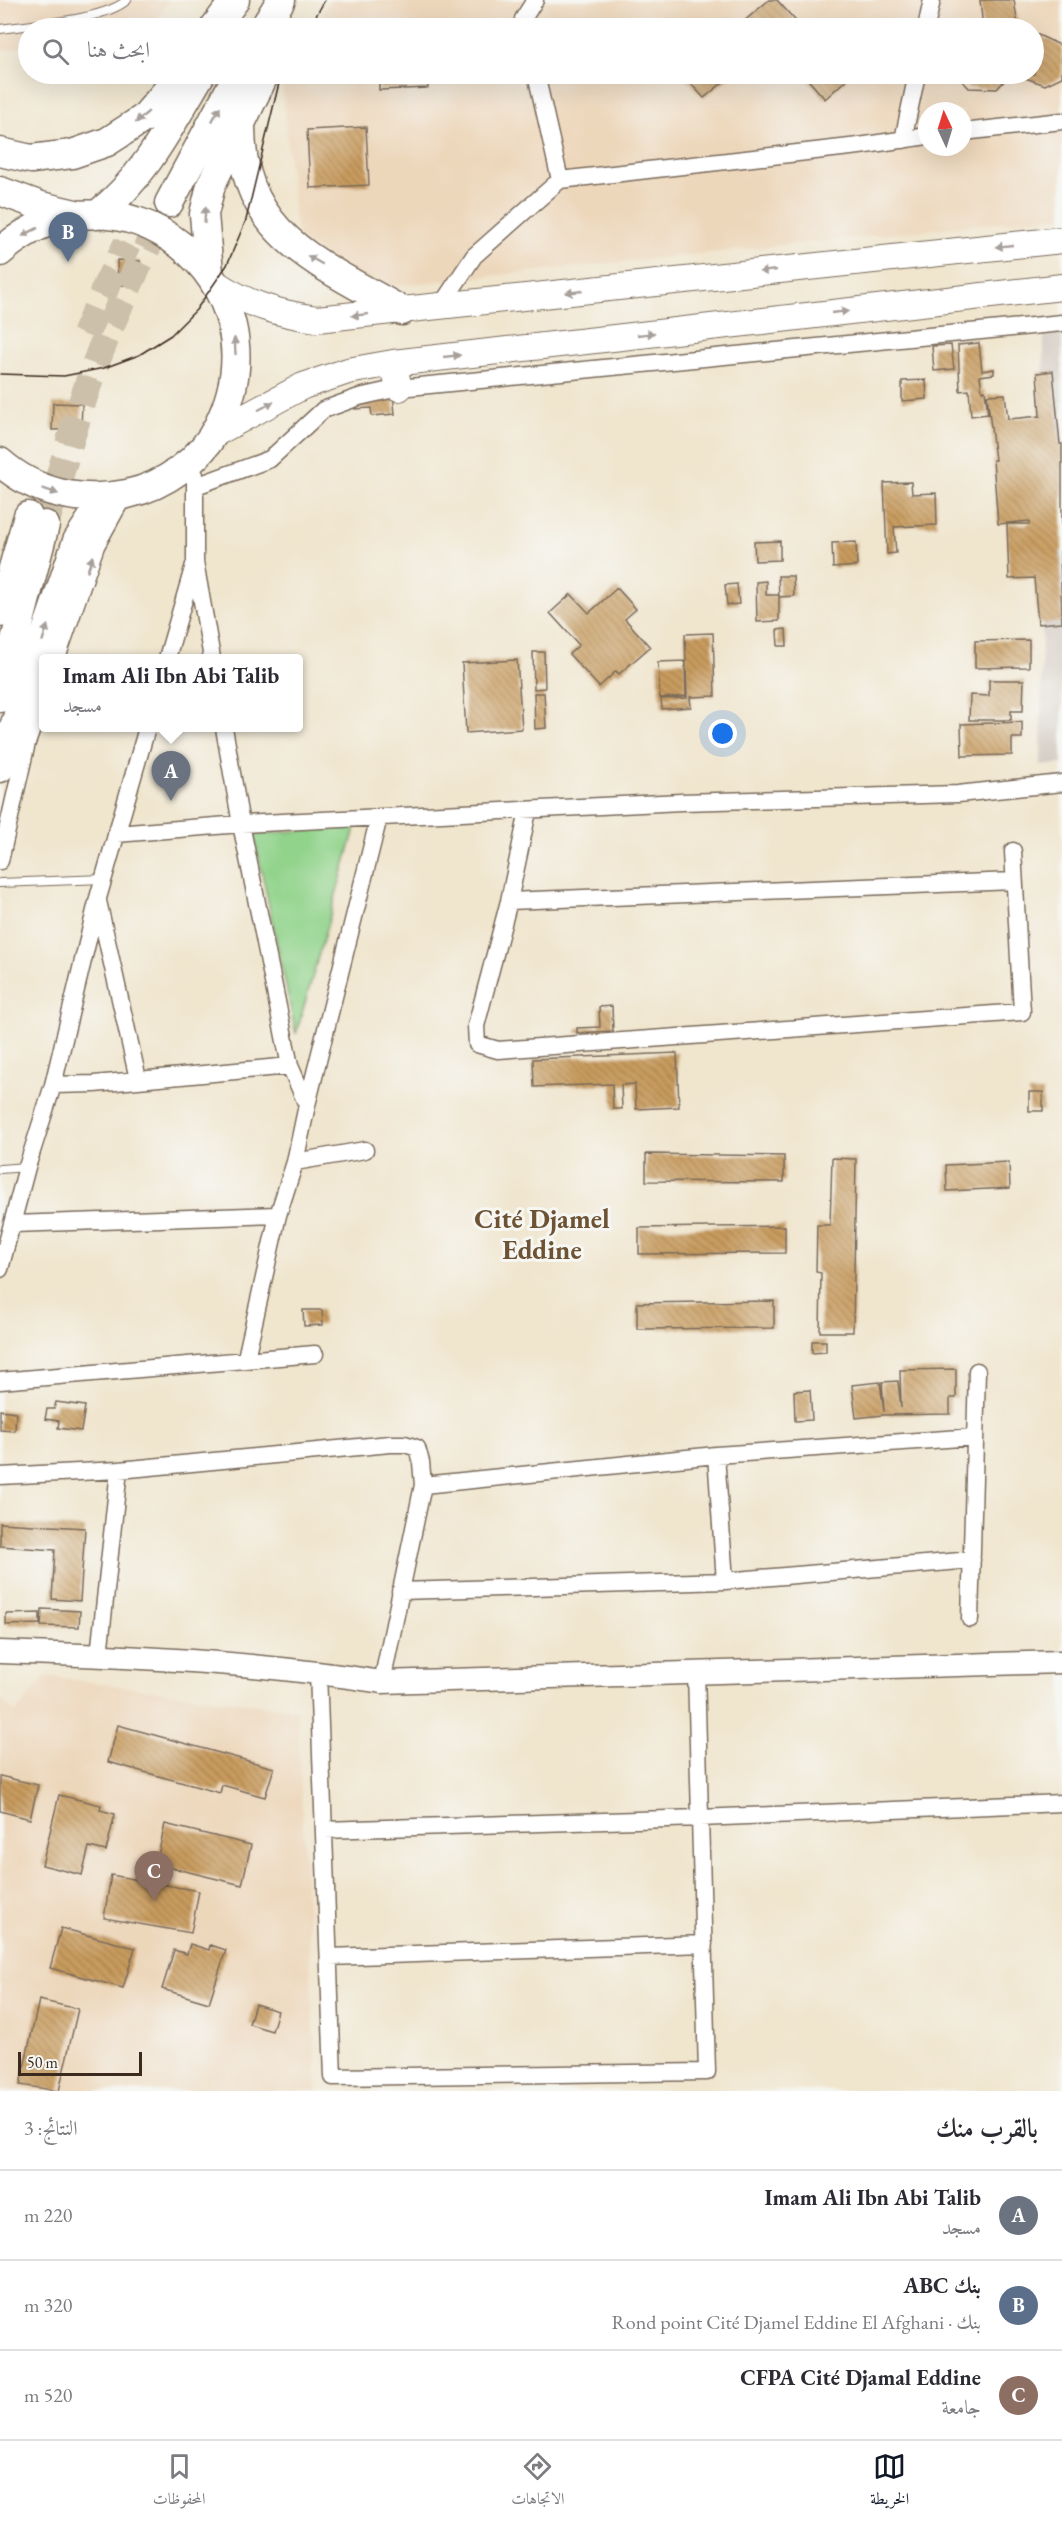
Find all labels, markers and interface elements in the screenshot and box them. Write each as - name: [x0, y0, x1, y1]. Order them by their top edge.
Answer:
- search box: [18, 18, 1044, 84]
- icon: search: [39, 35, 72, 68]
- text: ابحث هنا: [87, 35, 150, 64]
- north arrow: [918, 102, 972, 156]
- one-way arrow: [211, 105, 221, 122]
- one-way arrow: [135, 110, 150, 123]
- one-way arrow: [201, 205, 210, 224]
- pin: B: [48, 212, 88, 262]
- one-way arrow: [22, 227, 39, 236]
- one-way arrow: [994, 241, 1013, 251]
- one-way arrow: [306, 255, 323, 265]
- one-way arrow: [759, 266, 778, 276]
- one-way arrow: [565, 287, 584, 297]
- one-way arrow: [830, 307, 849, 317]
- one-way arrow: [350, 310, 369, 320]
- one-way arrow: [636, 329, 655, 339]
- one-way arrow: [231, 336, 240, 355]
- one-way arrow: [443, 351, 462, 361]
- one-way arrow: [257, 401, 274, 411]
- one-way arrow: [41, 486, 59, 496]
- one-way arrow: [85, 554, 95, 572]
- one-way arrow: [40, 624, 50, 642]
- popup: [39, 654, 303, 732]
- text: Imam Ali Ibn Abi Talib: [63, 661, 279, 690]
- text: مسجد: [63, 692, 102, 718]
- your location: [708, 719, 737, 748]
- pin: A: [152, 752, 190, 801]
- district label: Cité Djamel Eddine: [474, 1201, 610, 1267]
- pin: C: [134, 1852, 174, 1901]
- scale bar: [18, 2049, 142, 2076]
- text: 50 m: [27, 2052, 58, 2073]
- text: بالقرب منك: [936, 2111, 1038, 2145]
- text: النتائج: 3: [24, 2115, 78, 2141]
- text: Imam Ali Ibn Abi Talib: [764, 2183, 981, 2212]
- text: 220 m: [24, 2202, 72, 2228]
- text: A: [1011, 2202, 1026, 2228]
- text: مسجد: [942, 2214, 981, 2240]
- text: بنك ABC: [904, 2271, 981, 2300]
- text: 320 m: [24, 2292, 72, 2318]
- text: B: [1012, 2292, 1025, 2318]
- text: بنك · Rond point Cité Djamel Eddine El Afghani: [611, 2309, 981, 2335]
- text: CFPA Cité Djamal Eddine: [740, 2363, 981, 2392]
- text: 520 m: [24, 2382, 72, 2408]
- text: C: [1011, 2382, 1026, 2408]
- text: جامعة: [942, 2394, 981, 2420]
- tab: المحفوظات: [153, 2450, 206, 2514]
- tab: الاتجاهات: [511, 2450, 565, 2514]
- tab: الخريطة: [870, 2450, 909, 2514]

